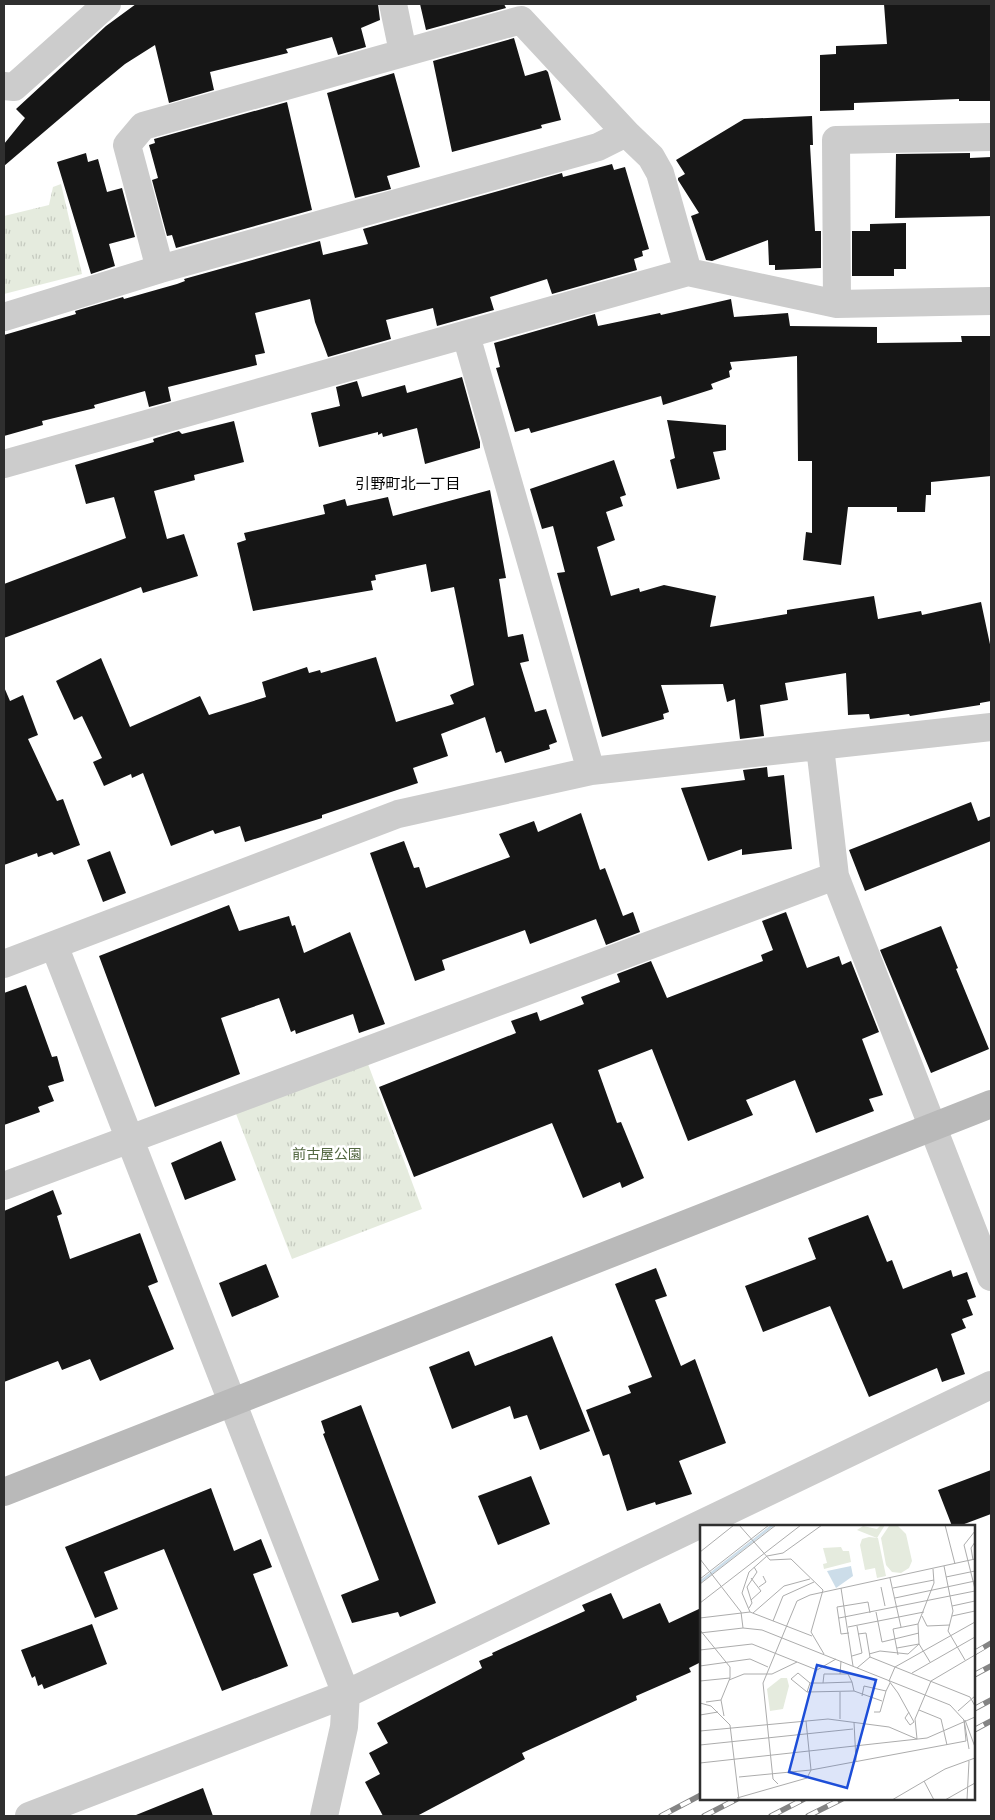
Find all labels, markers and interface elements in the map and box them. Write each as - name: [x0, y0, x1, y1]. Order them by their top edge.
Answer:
- district label: 引野町北一丁目: [355, 474, 461, 493]
- park label: 前古屋公園: [292, 1145, 362, 1163]
- inset map: [700, 1525, 975, 1800]

